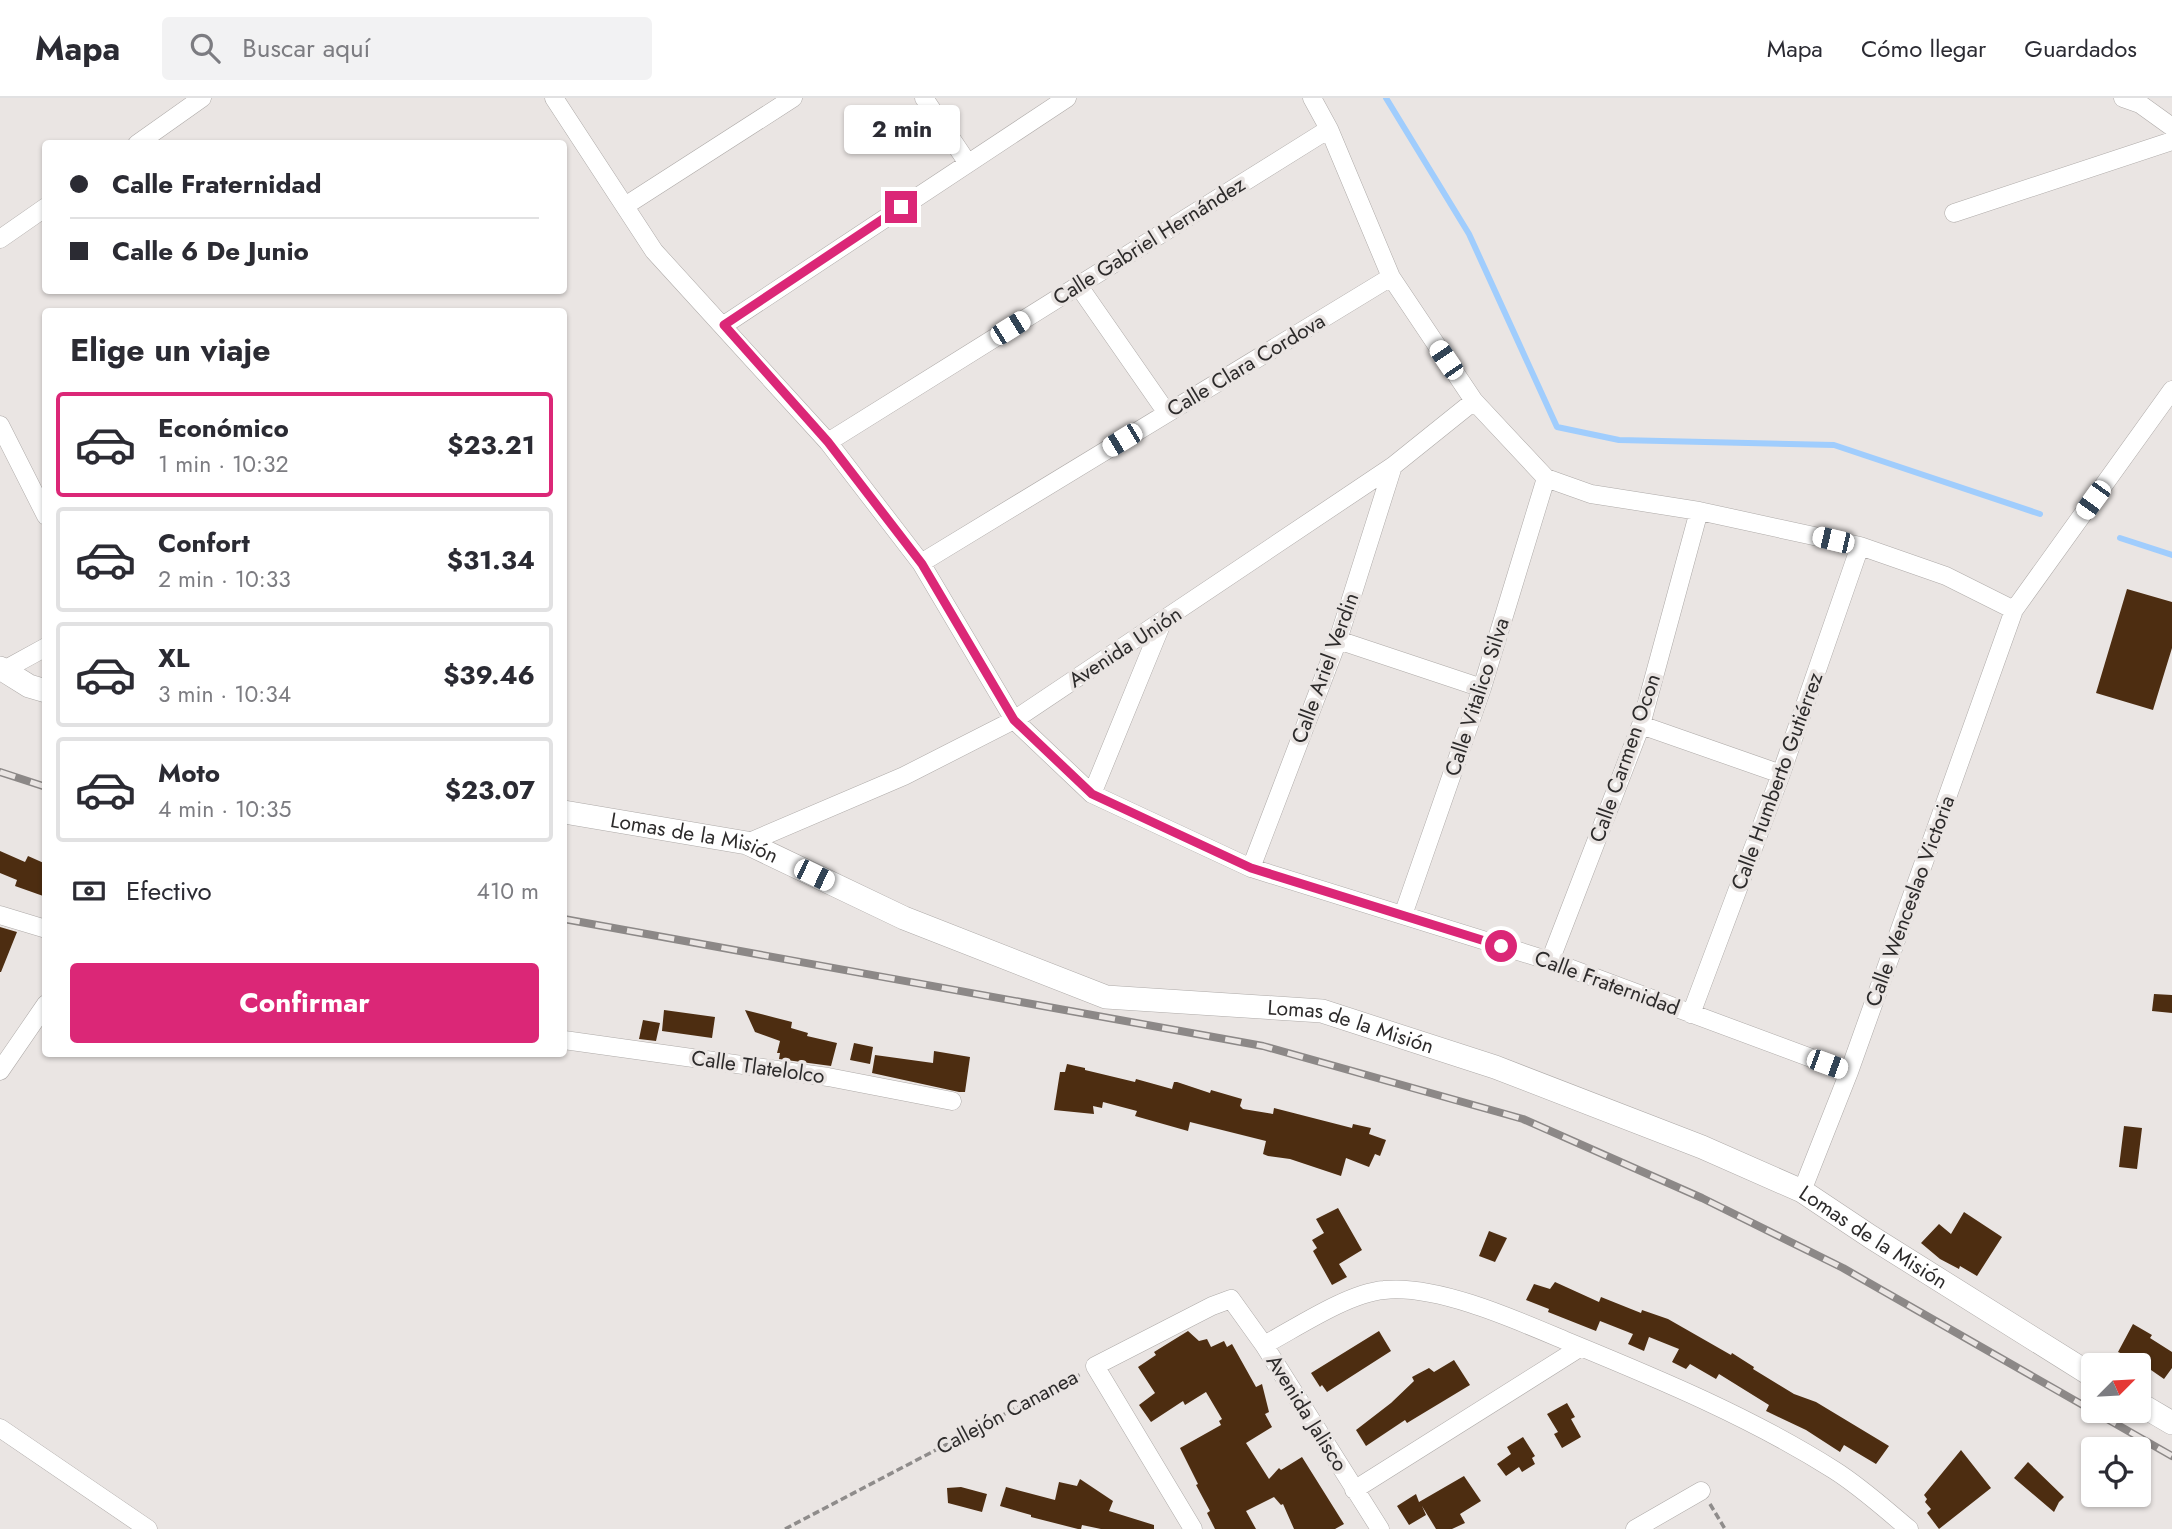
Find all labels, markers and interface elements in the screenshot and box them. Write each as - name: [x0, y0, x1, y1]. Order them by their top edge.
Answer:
- search box: [162, 17, 652, 80]
- text: Mapa: [35, 25, 120, 72]
- icon: search: [186, 29, 224, 67]
- text: Buscar aquí: [242, 29, 370, 67]
- text: Mapa: [1767, 31, 1823, 66]
- text: Cómo llegar: [1861, 31, 1986, 66]
- text: Guardados: [2024, 31, 2137, 66]
- callout: 2 min: [843, 105, 959, 154]
- text: 2 min: [872, 112, 932, 146]
- text: Calle Fraternidad: [112, 165, 322, 203]
- street label: Calle Gabriel Hernández: [1047, 169, 1251, 312]
- route end: [885, 191, 917, 223]
- text: Calle 6 De Junio: [112, 232, 309, 270]
- street label: Calle Clara Cordova: [1161, 306, 1331, 424]
- car: [987, 308, 1034, 348]
- text: Elige un viaje: [70, 327, 271, 373]
- car: [1426, 337, 1467, 383]
- text: Económico: [158, 409, 289, 447]
- icon: car: [74, 413, 137, 476]
- car: [1099, 420, 1146, 460]
- text: $23.21: [447, 426, 535, 464]
- text: 1 min · 10:32: [158, 447, 289, 481]
- car: [2073, 477, 2114, 523]
- text: Confort: [158, 524, 250, 562]
- car: [1811, 525, 1856, 555]
- icon: car: [74, 528, 137, 591]
- text: $31.34: [447, 541, 535, 579]
- text: 2 min · 10:33: [158, 562, 291, 596]
- street label: Calle Ariel Verdin: [1284, 588, 1366, 748]
- street label: Avenida Unión: [1063, 599, 1187, 695]
- street label: Calle Vitalico Silva: [1437, 614, 1517, 780]
- text: XL: [158, 639, 190, 677]
- icon: car: [74, 643, 137, 706]
- text: $39.46: [443, 656, 535, 694]
- street label: Calle Humberto Gutiérrez: [1724, 668, 1830, 894]
- street label: Calle Carmen Ocon: [1582, 670, 1668, 846]
- text: 3 min · 10:34: [158, 677, 291, 711]
- text: Moto: [158, 754, 220, 792]
- icon: car: [74, 758, 137, 821]
- text: $23.07: [445, 771, 535, 809]
- street label: Calle Wenceslao Victoria: [1858, 791, 1962, 1011]
- text: 4 min · 10:35: [158, 792, 292, 826]
- street label: Lomas de la Misión: [608, 805, 783, 871]
- car: [791, 856, 838, 894]
- icon: cash: [70, 872, 108, 910]
- text: Efectivo: [126, 872, 212, 910]
- text: 410 m: [477, 874, 539, 908]
- route start: [1485, 930, 1517, 962]
- street label: Calle Fraternidad: [1530, 943, 1684, 1023]
- button: Confirmar: [70, 963, 539, 1043]
- street label: Lomas de la Misión: [1266, 992, 1438, 1061]
- street label: Calle Tlatelolco: [689, 1043, 827, 1091]
- car: [1804, 1047, 1851, 1081]
- street label: Lomas de la Misión: [1793, 1178, 1953, 1296]
- street label: Avenida Jalisco: [1259, 1349, 1355, 1477]
- north arrow: [2081, 1353, 2151, 1423]
- map controls: [2081, 1353, 2151, 1507]
- street label: Callejón Cananea: [931, 1362, 1083, 1462]
- button: locate: [2081, 1437, 2151, 1507]

